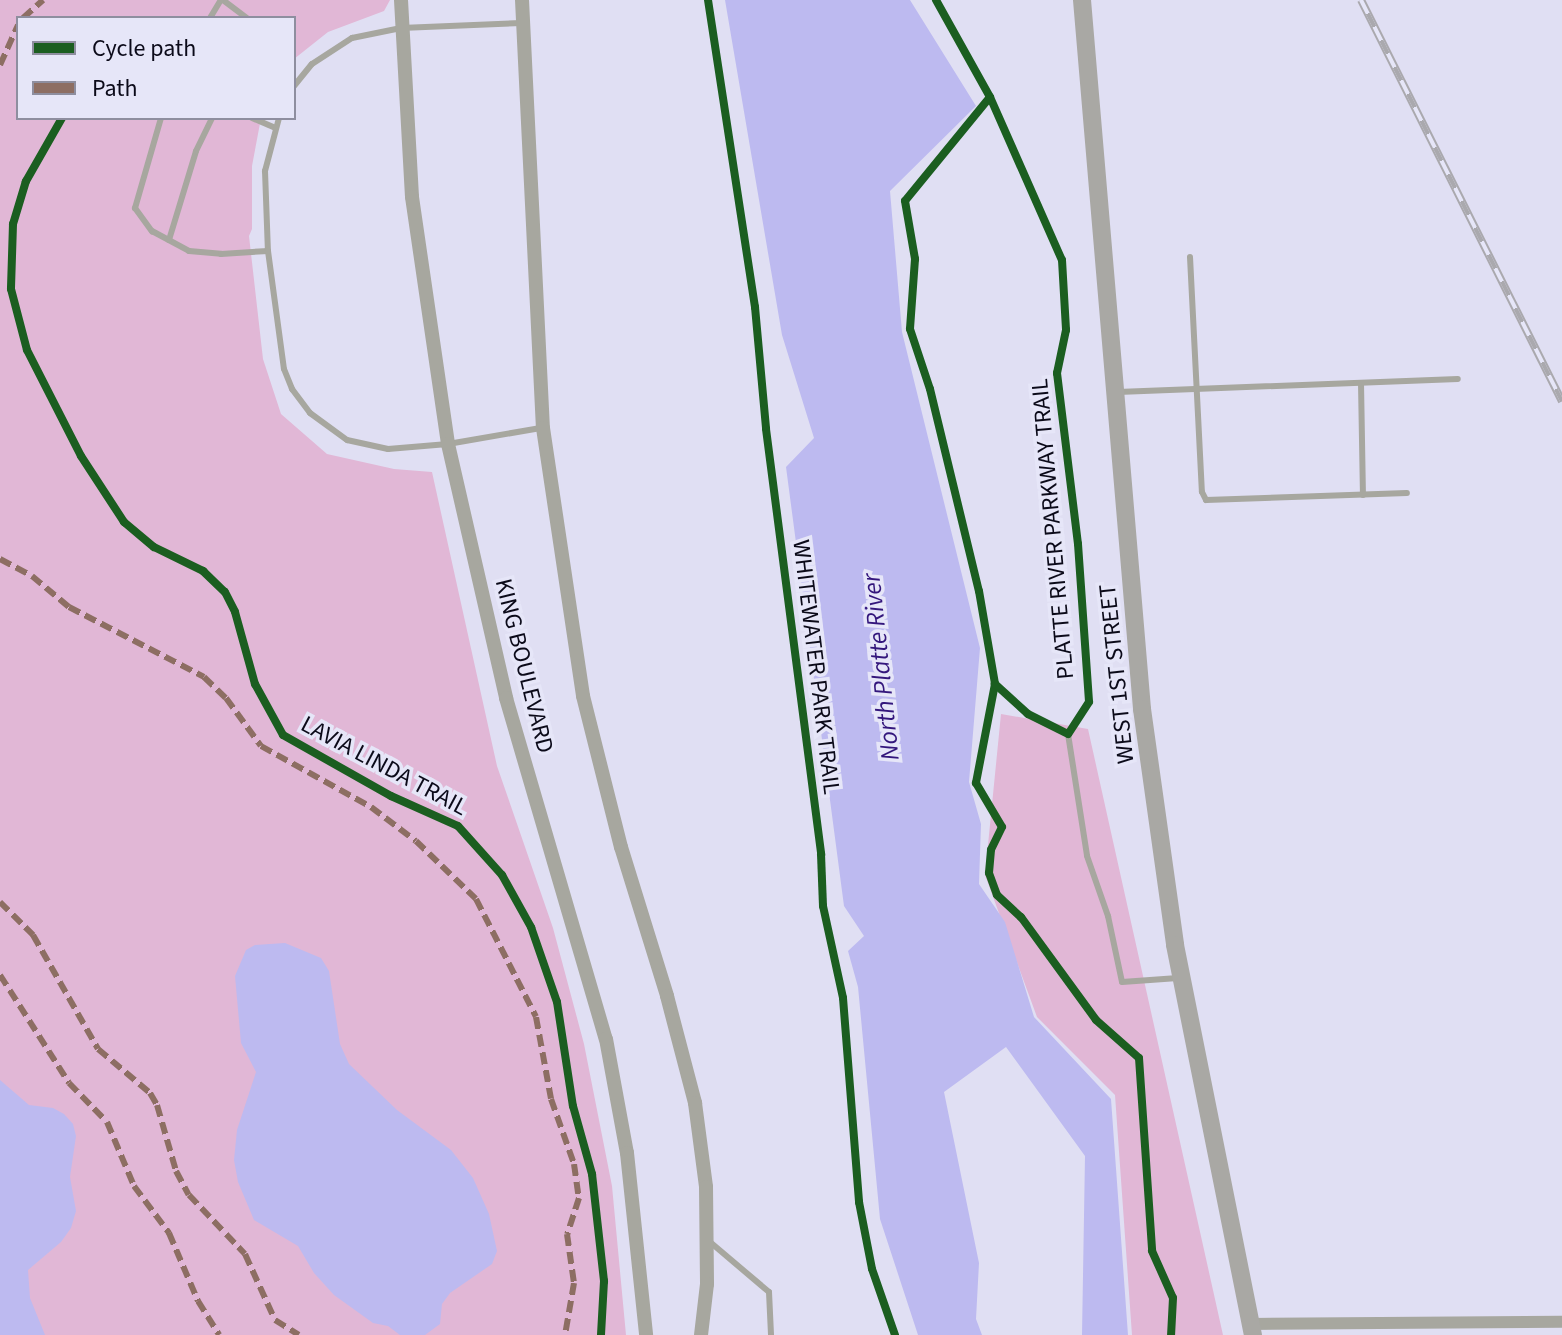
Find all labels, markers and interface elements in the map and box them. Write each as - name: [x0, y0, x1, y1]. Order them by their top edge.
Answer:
- legend: [16, 16, 296, 120]
- text: Cycle path: [92, 31, 196, 66]
- text: Path: [92, 71, 138, 106]
- street label: PLATTE RIVER PARKWAY TRAIL: [1026, 377, 1080, 681]
- street label: WHITEWATER PARK TRAIL: [786, 538, 846, 796]
- water label: North Platte River: [856, 572, 906, 762]
- street label: KING BOULEVARD: [488, 576, 560, 756]
- street label: WEST 1ST STREET: [1093, 583, 1141, 765]
- street label: LAVIA LINDA TRAIL: [296, 710, 472, 822]

